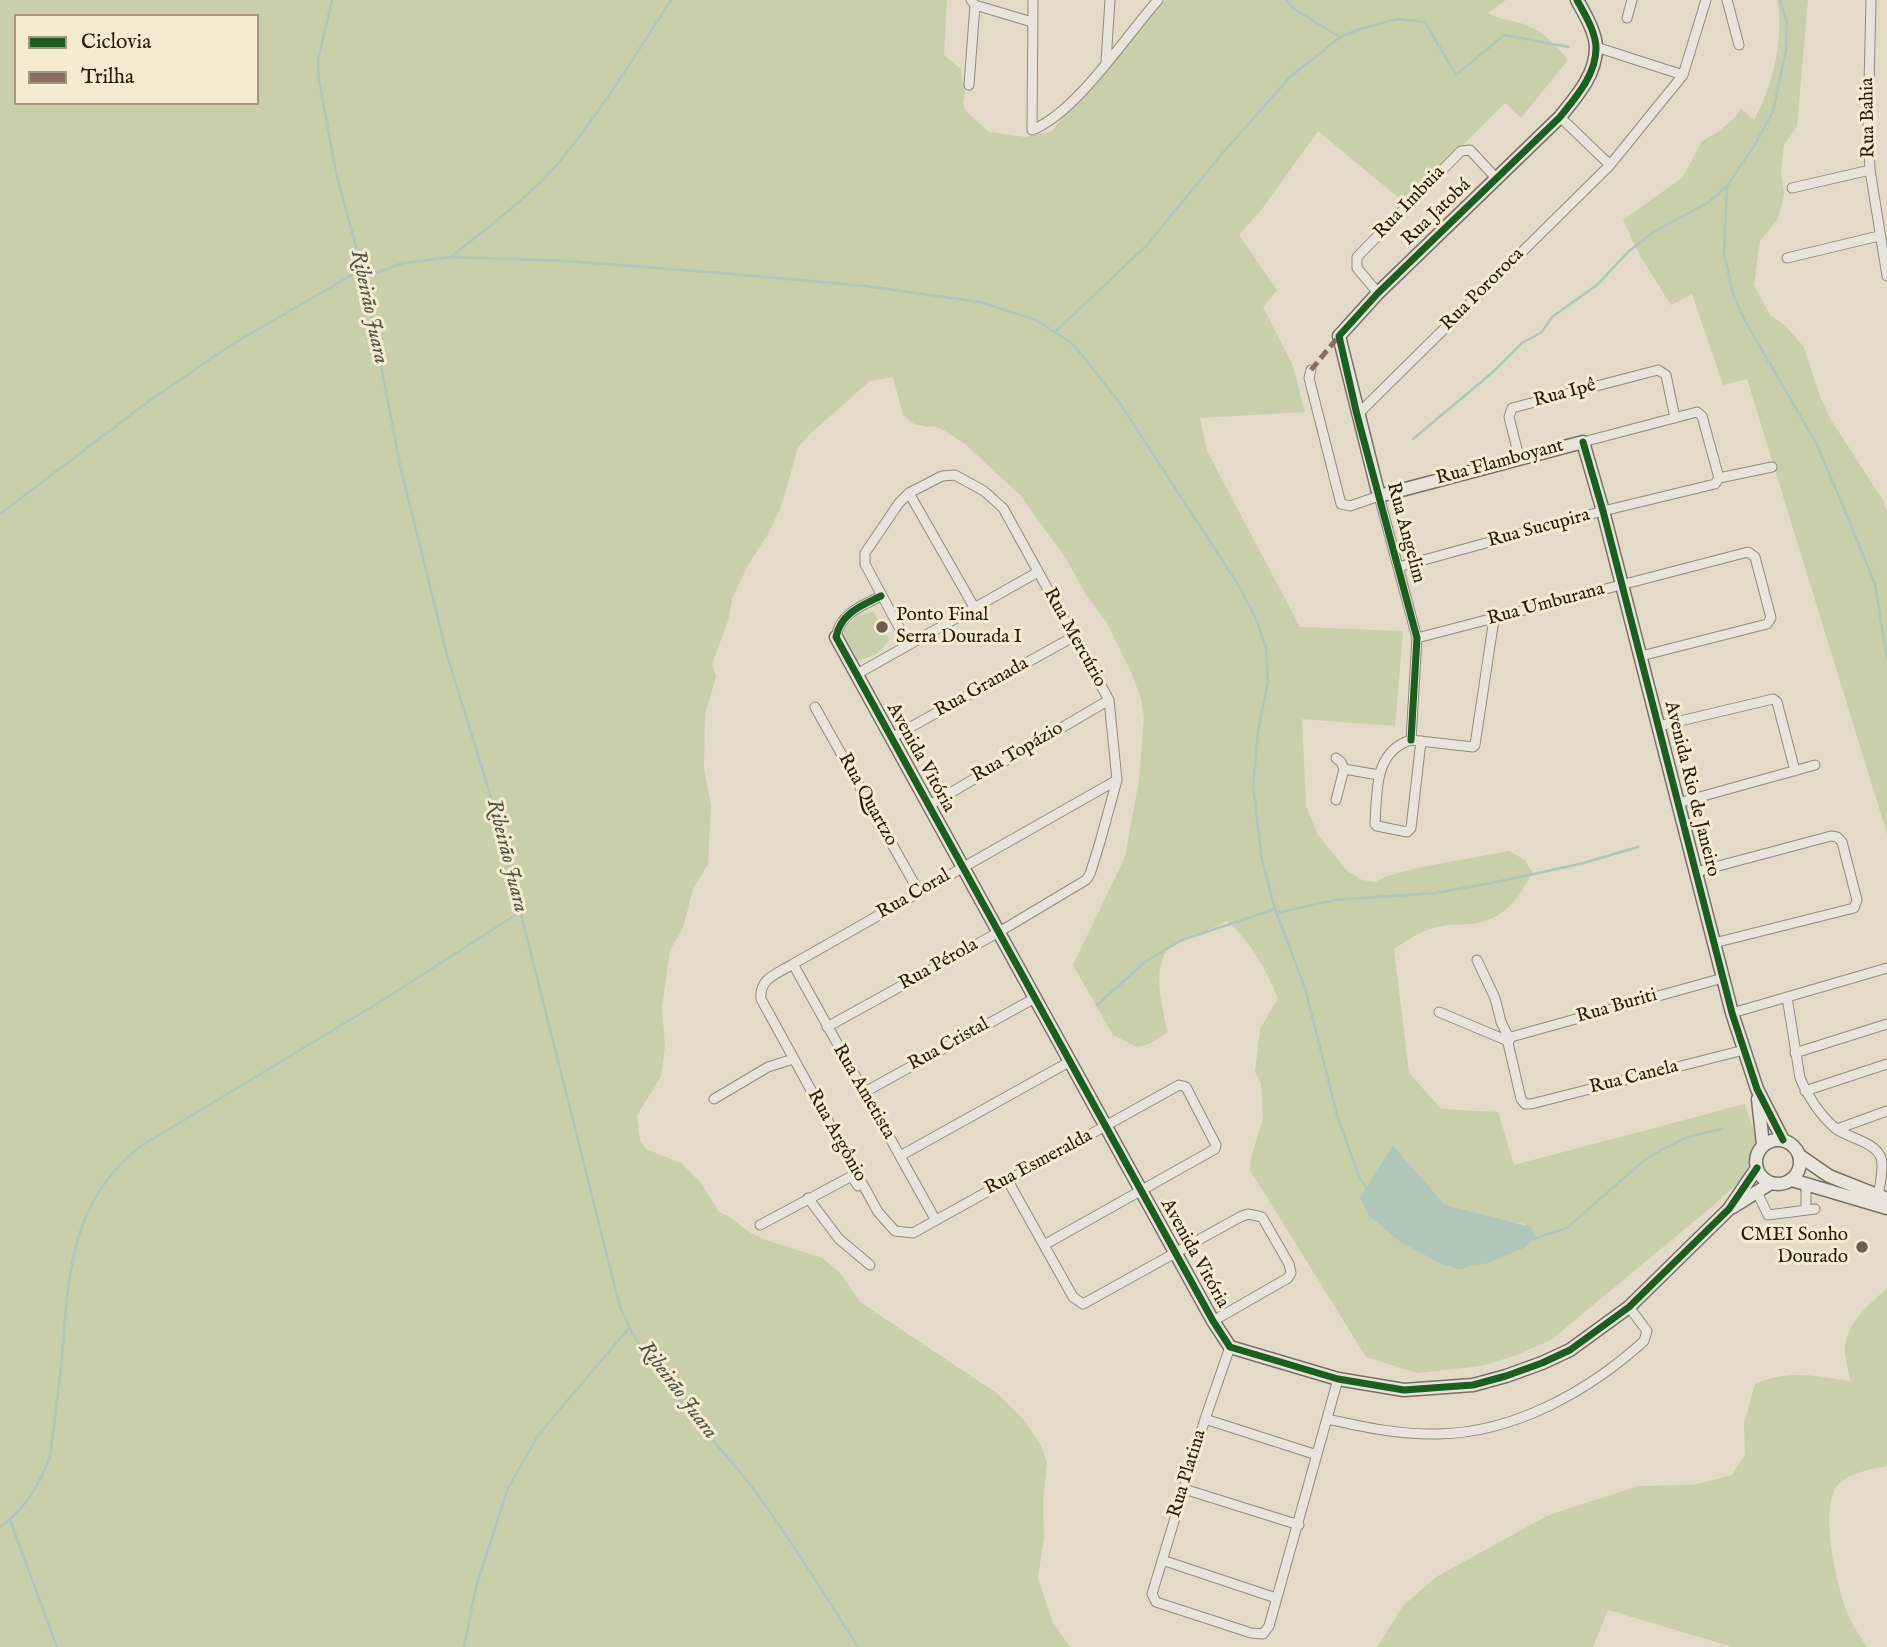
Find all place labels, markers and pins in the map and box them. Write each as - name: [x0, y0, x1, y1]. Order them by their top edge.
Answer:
- place label: Ponto Final Serra Dourada I: [896, 605, 1022, 649]
- marker: Ponto Final Serra Dourada I: [874, 619, 890, 635]
- place label: CMEI Sonho Dourado: [1741, 1225, 1848, 1269]
- marker: CMEI Sonho Dourado: [1854, 1239, 1870, 1255]

